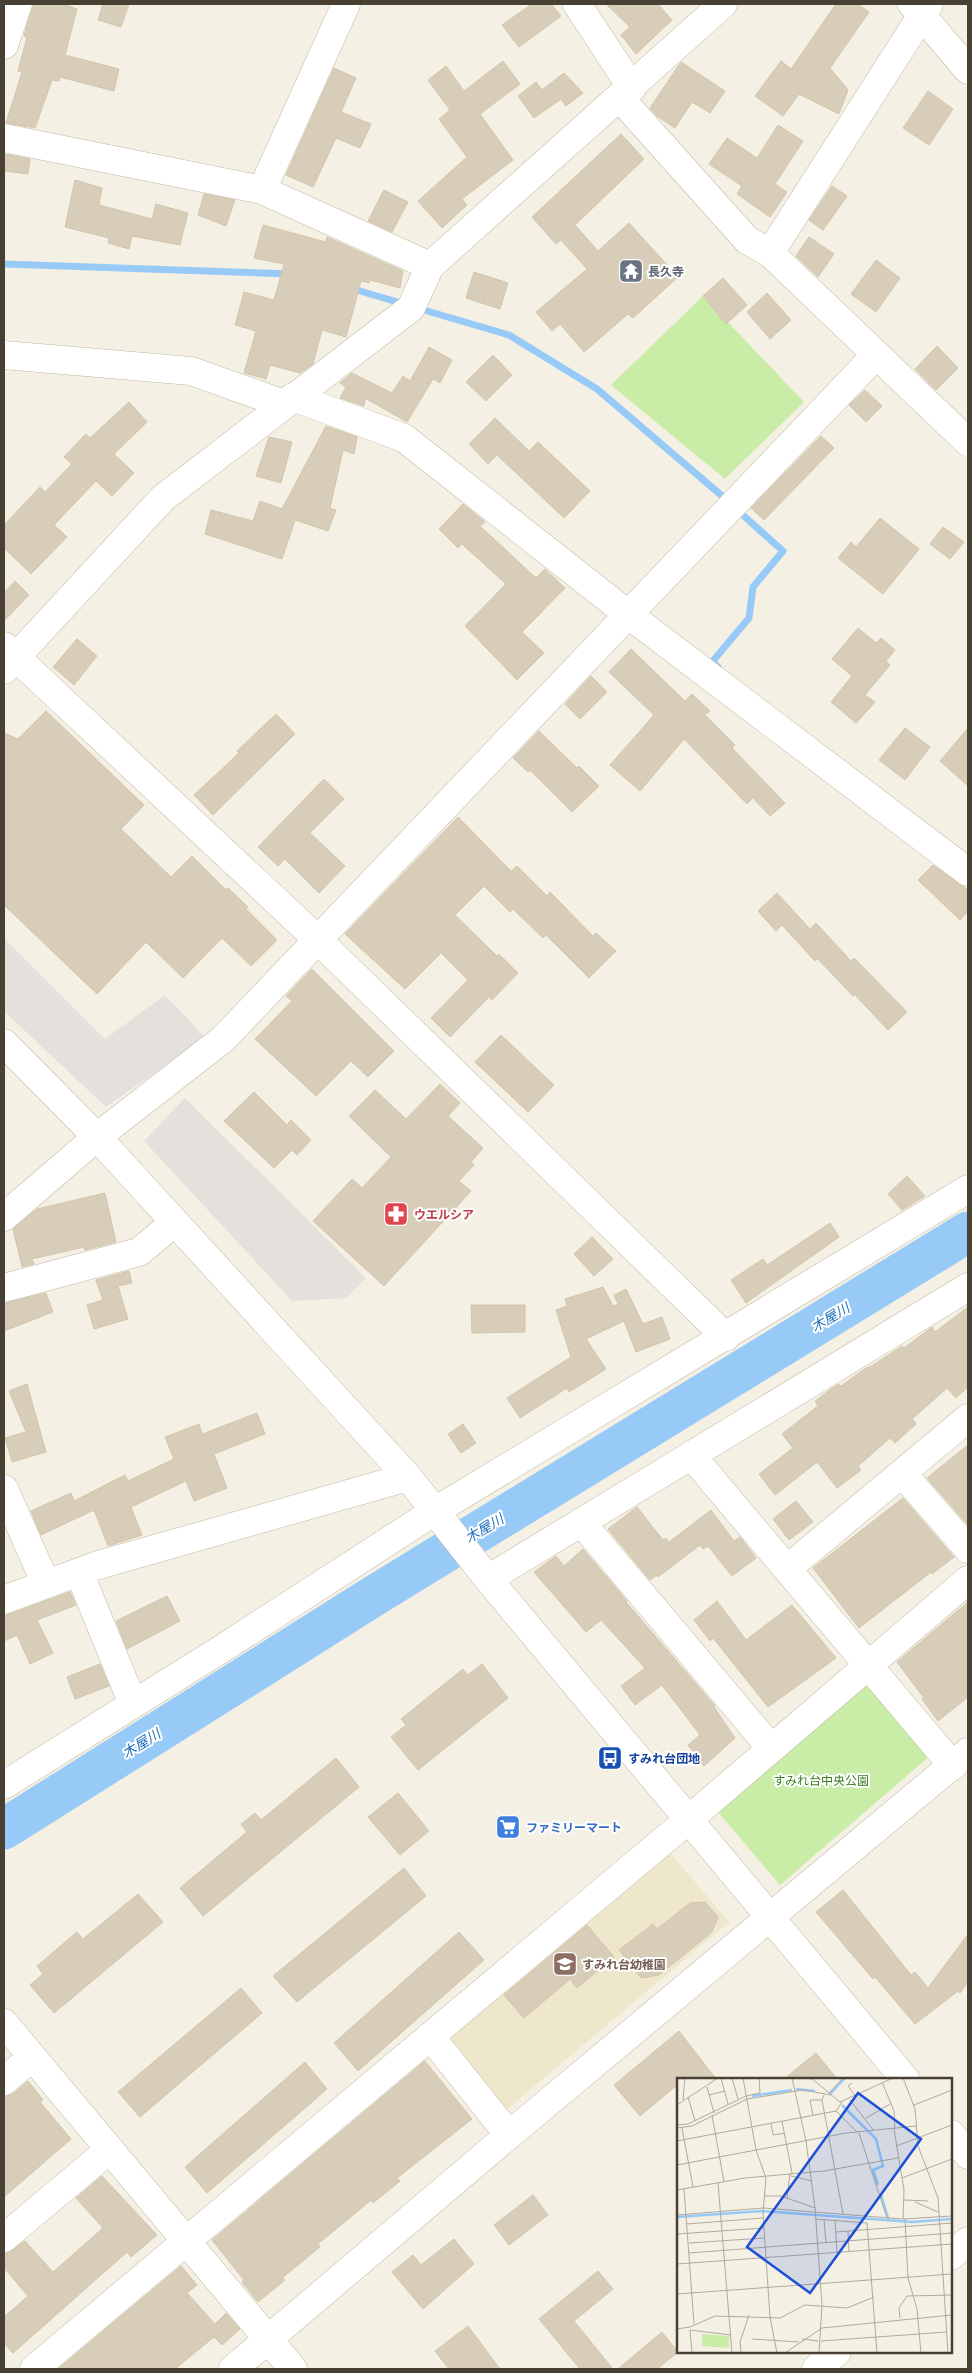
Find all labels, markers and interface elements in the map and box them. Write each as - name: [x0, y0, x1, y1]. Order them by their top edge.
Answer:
- temple icon: 長久寺: [618, 258, 644, 284]
- place label: 長久寺: [648, 263, 684, 280]
- pharmacy icon: ウエルシア: [383, 1201, 409, 1227]
- place label: ウエルシア: [414, 1206, 474, 1223]
- water label: 木屋川: [807, 1297, 855, 1336]
- water label: 木屋川: [461, 1508, 509, 1547]
- water label: 木屋川: [118, 1723, 166, 1762]
- bus stop icon: すみれ台団地: [597, 1745, 623, 1771]
- place label: すみれ台団地: [628, 1750, 700, 1767]
- park label: すみれ台中央公園: [773, 1772, 869, 1789]
- supermarket icon: ファミリーマート: [495, 1814, 521, 1840]
- place label: ファミリーマート: [526, 1819, 622, 1836]
- school or university icon: すみれ台幼稚園: [552, 1951, 578, 1977]
- place label: すみれ台幼稚園: [582, 1956, 666, 1973]
- inset map: [677, 2078, 952, 2353]

